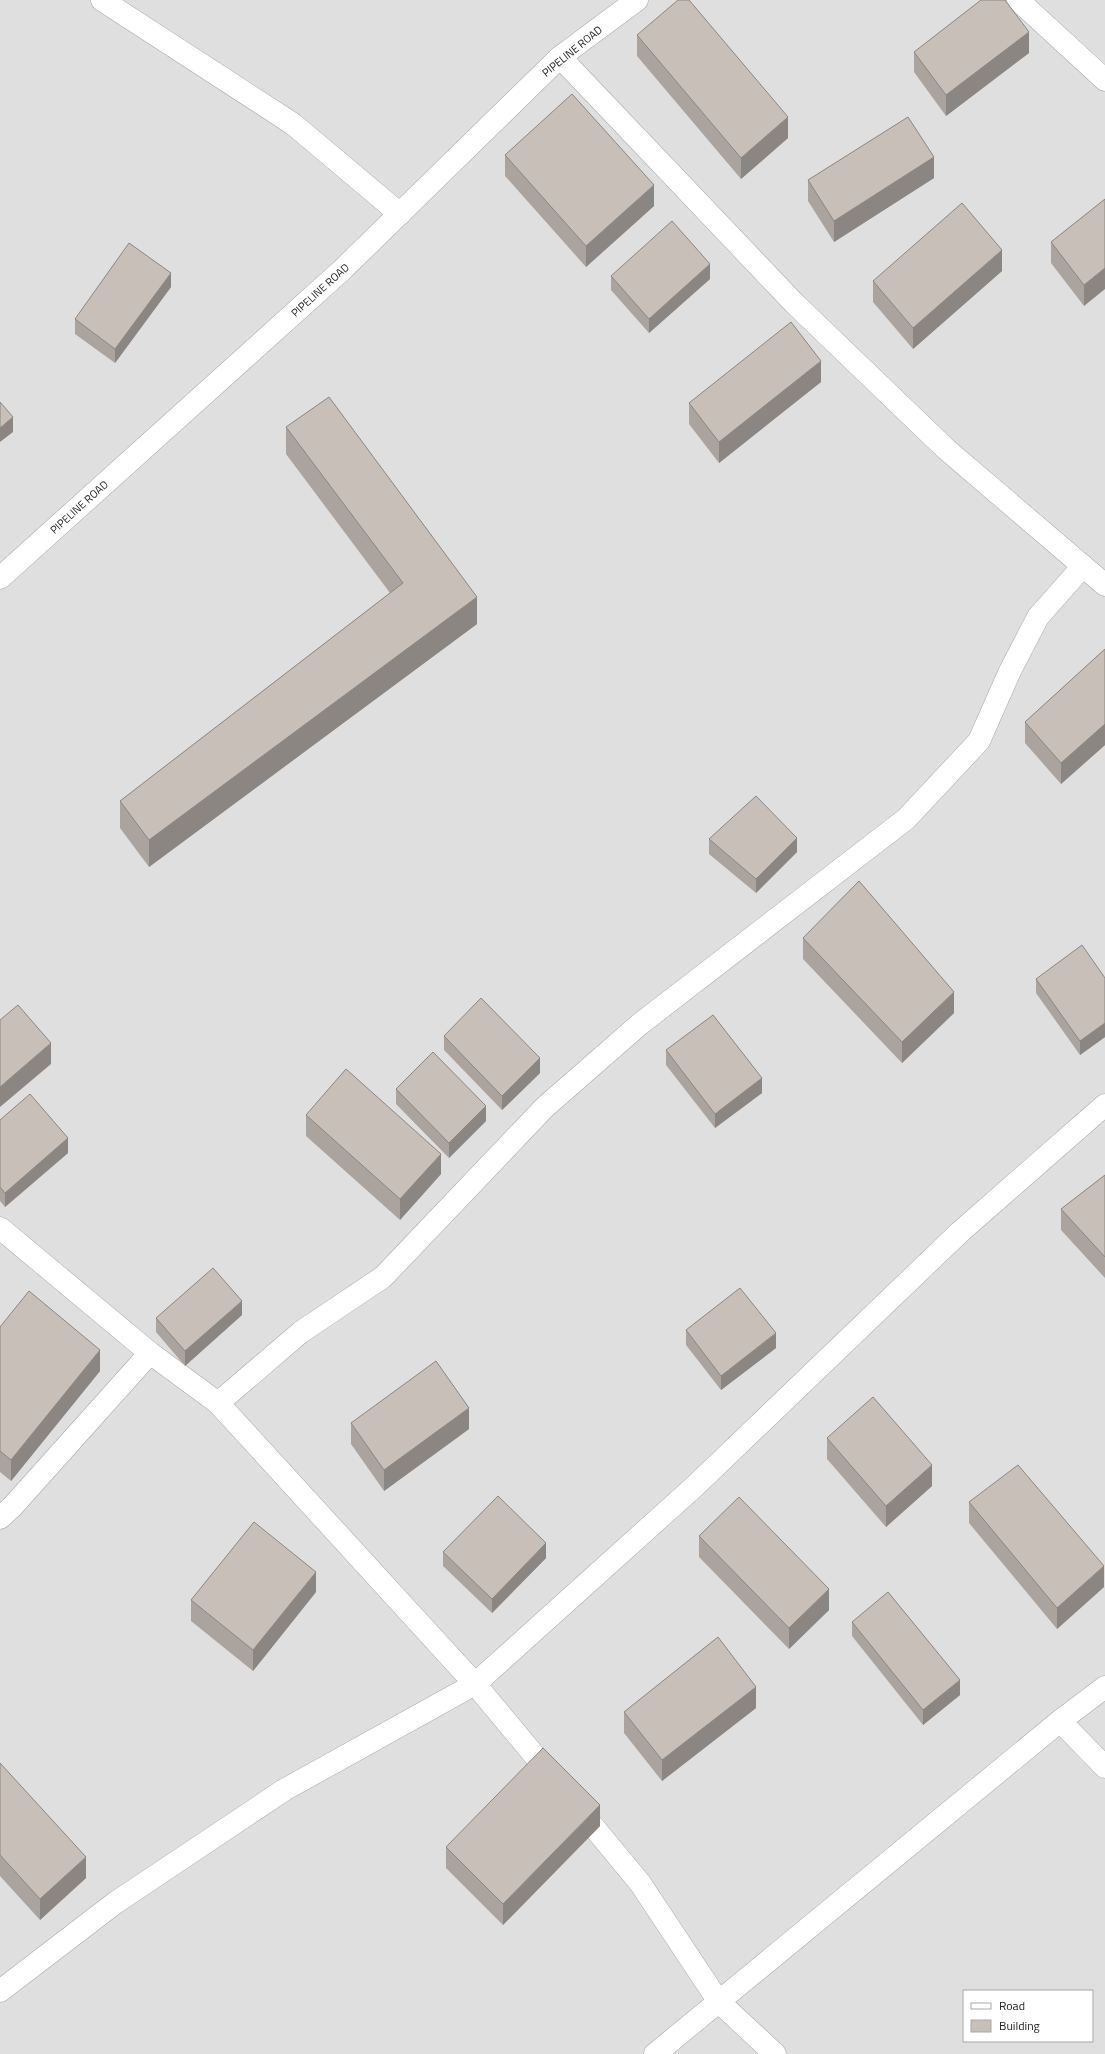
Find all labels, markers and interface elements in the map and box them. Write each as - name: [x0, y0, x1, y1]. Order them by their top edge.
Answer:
- street label: PIPELINE ROAD: [538, 22, 606, 80]
- street label: PIPELINE ROAD: [287, 260, 353, 320]
- street label: PIPELINE ROAD: [46, 477, 112, 537]
- legend: [963, 1990, 1093, 2042]
- text: Road: [999, 1996, 1025, 2015]
- text: Building: [999, 2016, 1040, 2035]

